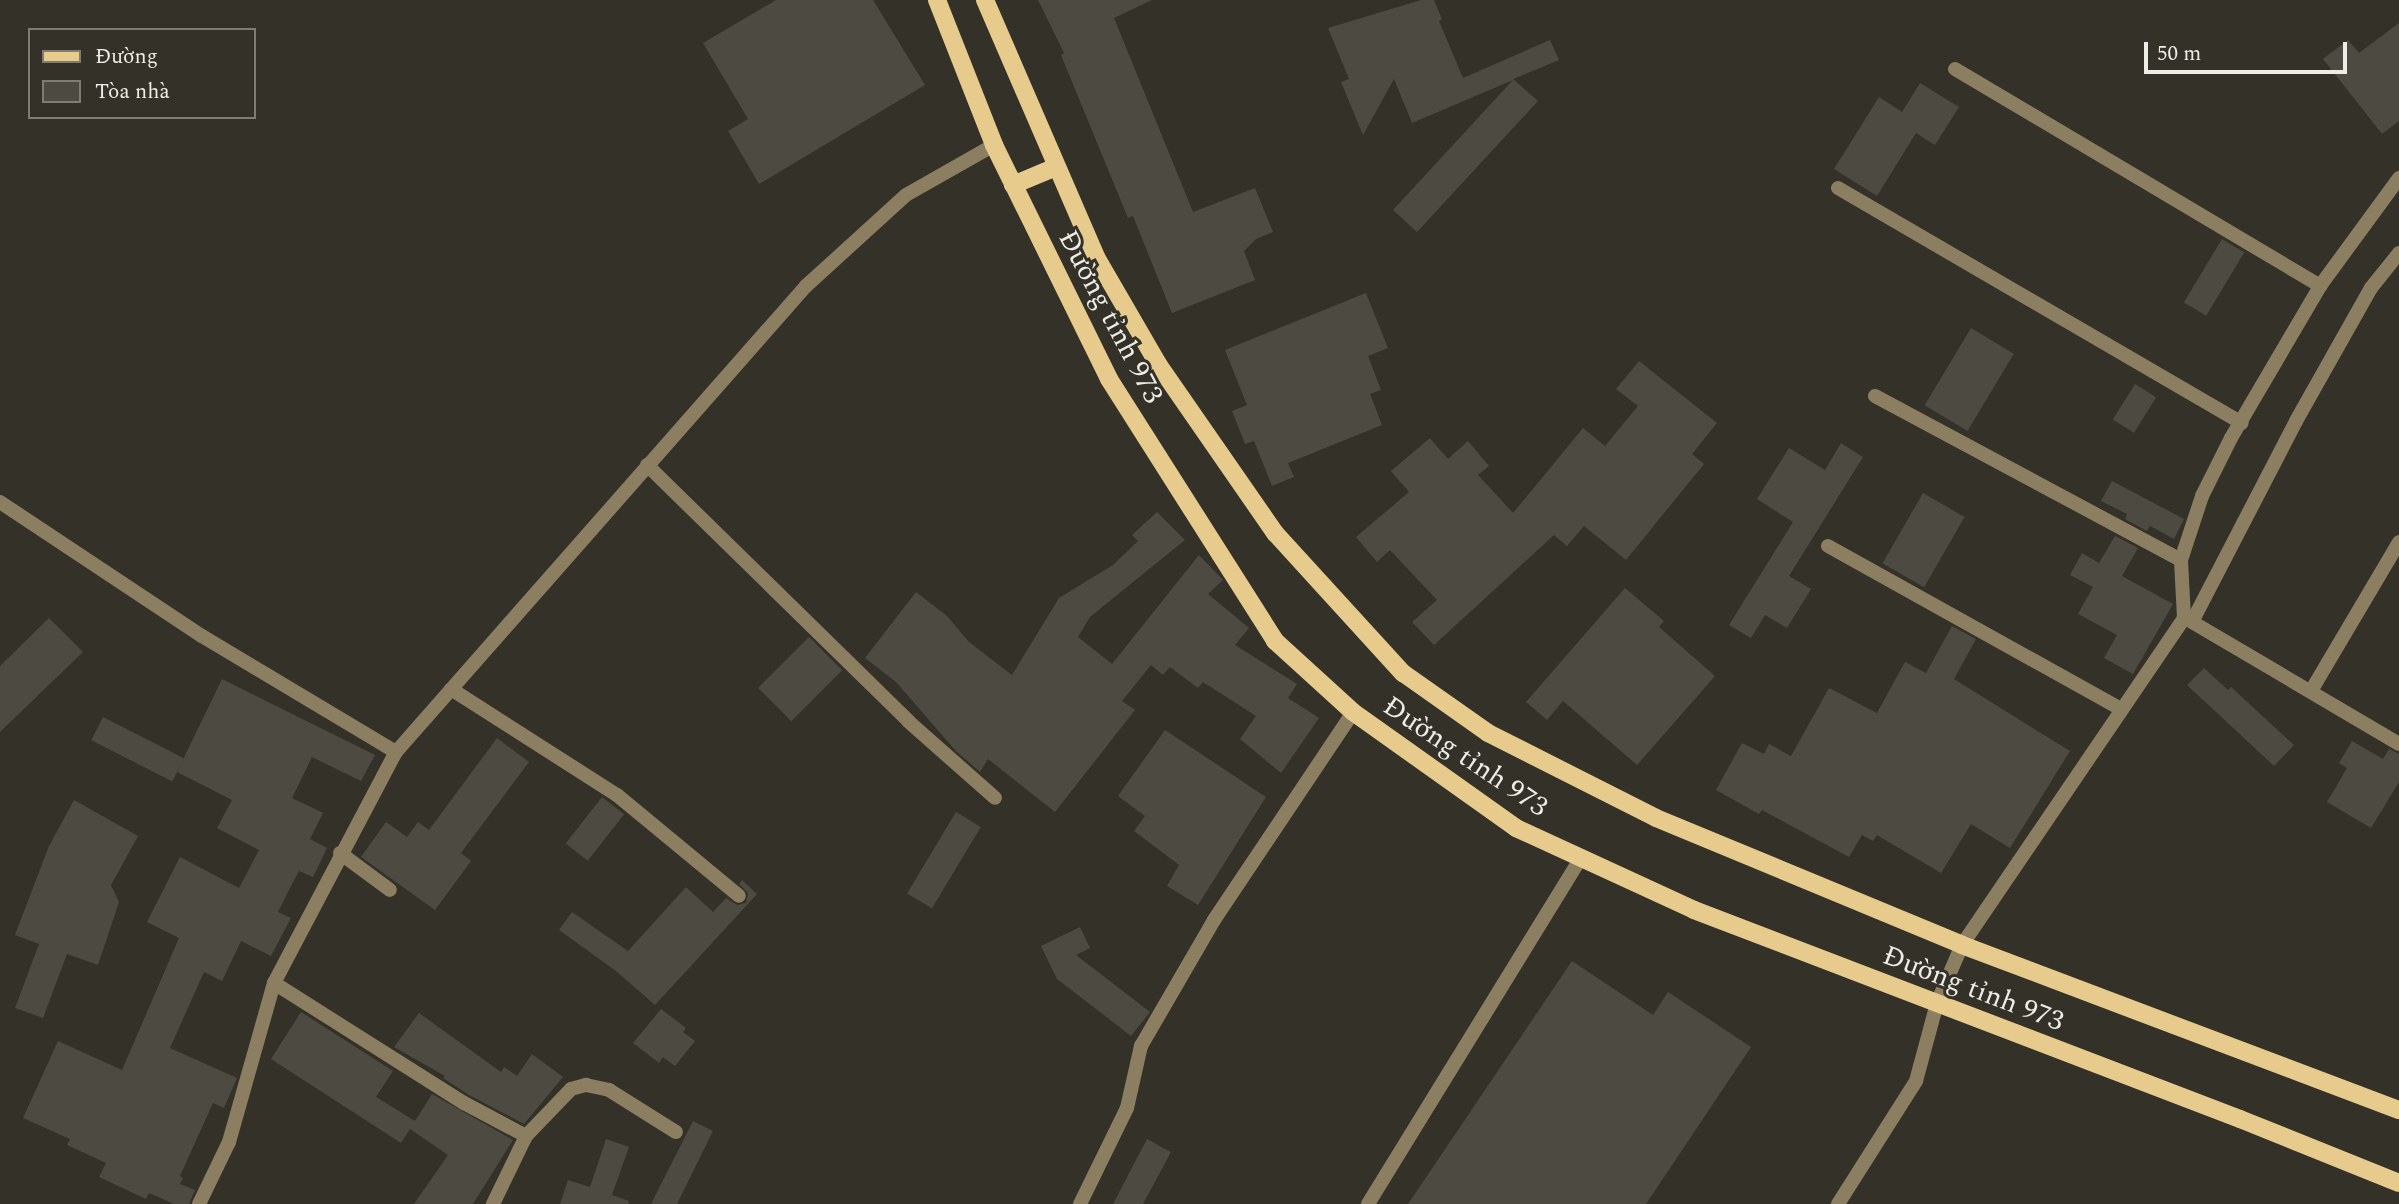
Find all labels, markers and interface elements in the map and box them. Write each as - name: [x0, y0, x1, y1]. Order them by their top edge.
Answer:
- legend: [28, 28, 256, 119]
- scale bar: [2147, 28, 2350, 72]
- text: 50 m: [2157, 38, 2201, 70]
- text: Đường: [95, 41, 158, 73]
- text: Tòa nhà: [95, 76, 170, 108]
- street label: Đường tỉnh 973: [1050, 225, 1170, 409]
- street label: Đường tỉnh 973: [1376, 690, 1554, 824]
- street label: Đường tỉnh 973: [1878, 939, 2068, 1039]

